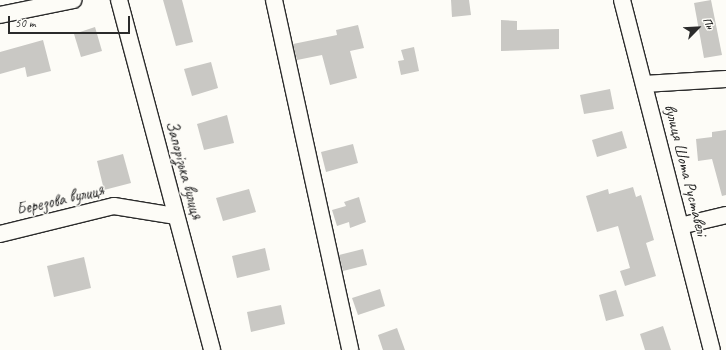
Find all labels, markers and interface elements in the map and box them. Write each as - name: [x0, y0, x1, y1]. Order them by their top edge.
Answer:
- scale bar: [10, 8, 132, 34]
- north arrow: [678, 8, 718, 48]
- text: 50 m: [15, 15, 35, 31]
- text: Пн: [700, 15, 718, 31]
- street label: вулиця Шота Руставелі: [660, 101, 712, 239]
- street label: Запорізька вулиця: [161, 118, 207, 222]
- street label: Березова вулиця: [14, 180, 106, 220]

